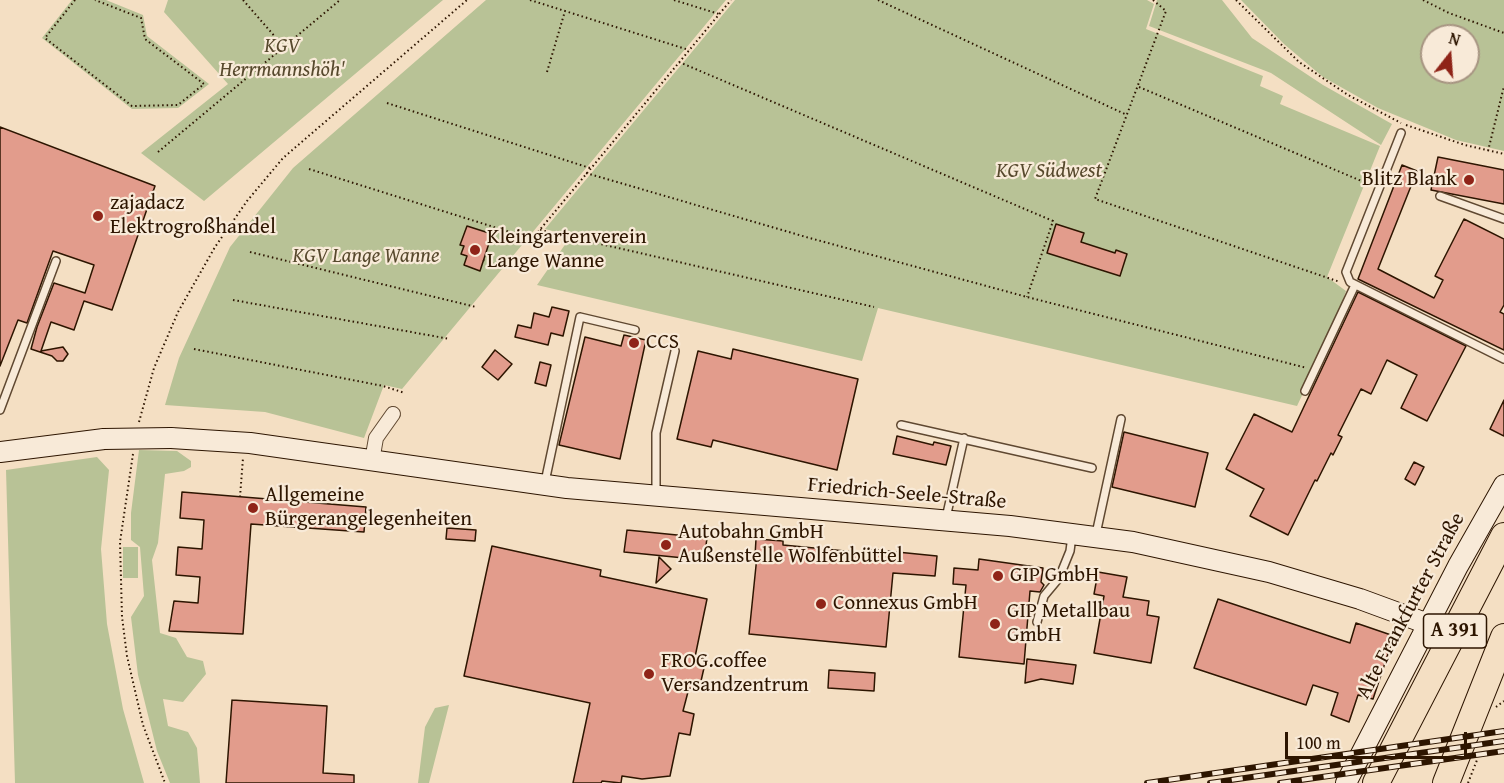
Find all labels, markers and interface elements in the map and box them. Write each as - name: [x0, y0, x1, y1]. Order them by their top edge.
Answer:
- north arrow: [1420, 24, 1480, 84]
- text: N: [1446, 26, 1463, 52]
- park label: KGV Herrmannshöh': [219, 34, 345, 84]
- park label: KGV Südwest: [996, 159, 1102, 185]
- place label: Blitz Blank: [1362, 167, 1457, 193]
- marker: Blitz Blank: [1462, 173, 1476, 187]
- place label: zajadacz Elektrogroßhandel: [110, 191, 276, 241]
- marker: zajadacz Elektrogroßhandel: [91, 209, 105, 223]
- place label: Kleingartenverein Lange Wanne: [487, 225, 647, 275]
- marker: Kleingartenverein Lange Wanne: [468, 243, 482, 257]
- park label: KGV Lange Wanne: [293, 244, 439, 270]
- place label: CCS: [646, 330, 679, 356]
- marker: CCS: [627, 336, 641, 350]
- street label: Friedrich-Seele-Straße: [807, 473, 1007, 515]
- place label: Allgemeine Bürgerangelegenheiten: [265, 483, 472, 533]
- marker: Allgemeine Bürgerangelegenheiten: [246, 501, 260, 515]
- street label: Alte Frankfurter Straße: [1351, 509, 1471, 703]
- place label: Autobahn GmbH Außenstelle Wolfenbüttel: [678, 520, 903, 570]
- marker: Autobahn GmbH Außenstelle Wolfenbüttel: [659, 538, 673, 552]
- place label: GIP GmbH: [1010, 563, 1099, 589]
- marker: GIP GmbH: [991, 569, 1005, 583]
- place label: Connexus GmbH: [833, 591, 978, 617]
- marker: Connexus GmbH: [814, 597, 828, 611]
- place label: GIP Metallbau GmbH: [1007, 599, 1130, 649]
- road number: A 391: [1424, 614, 1486, 648]
- marker: GIP Metallbau GmbH: [988, 617, 1002, 631]
- place label: FROG.coffee Versandzentrum: [661, 649, 809, 699]
- marker: FROG.coffee Versandzentrum: [642, 667, 656, 681]
- scale bar: [1288, 720, 1470, 758]
- text: 100 m: [1296, 729, 1341, 756]

